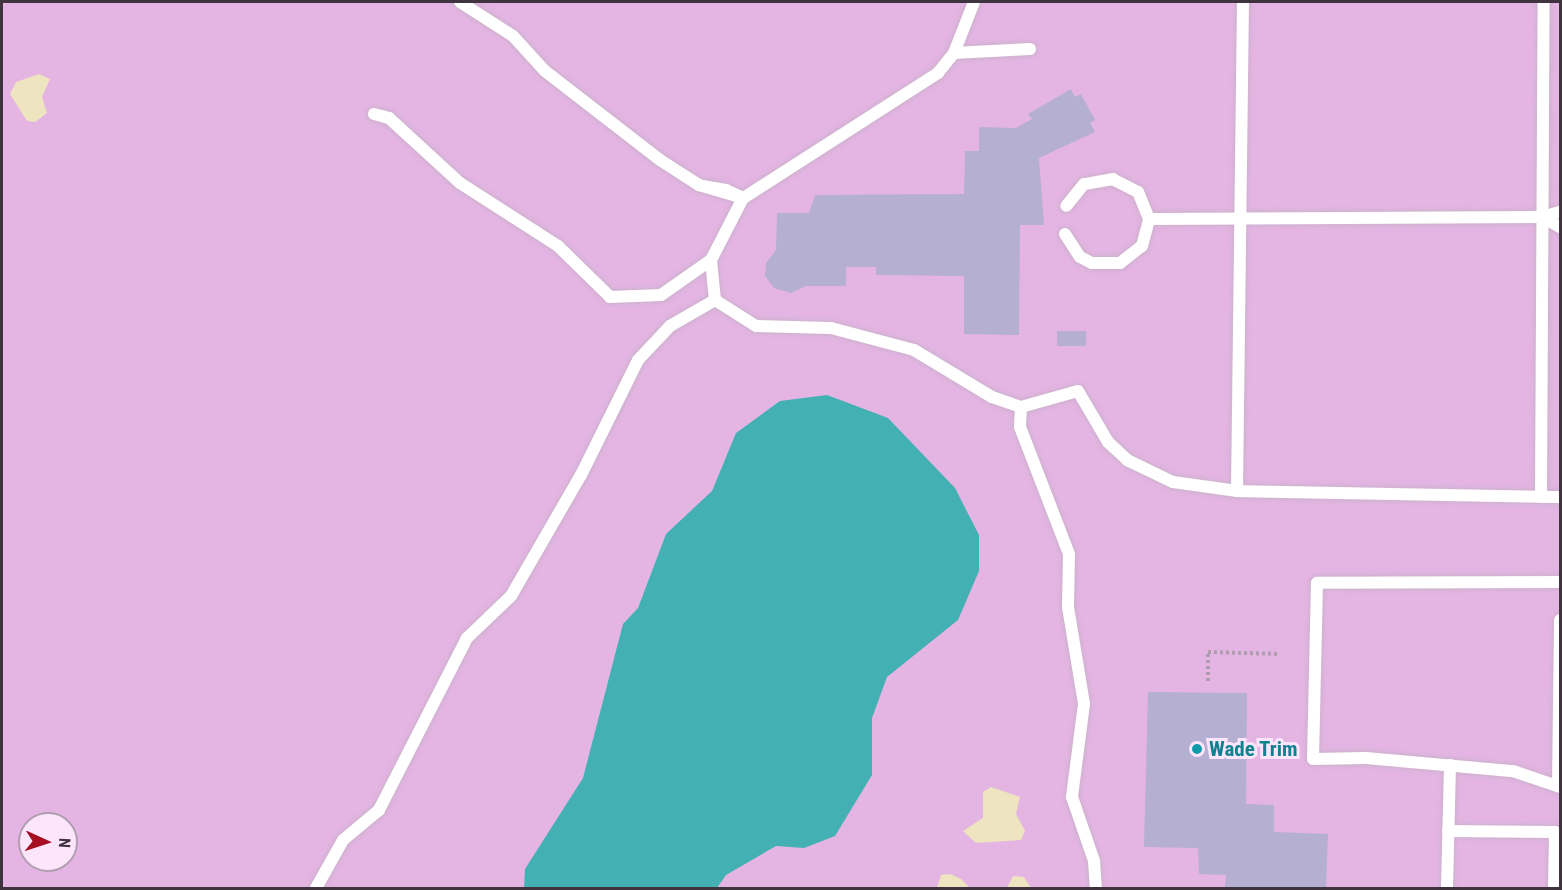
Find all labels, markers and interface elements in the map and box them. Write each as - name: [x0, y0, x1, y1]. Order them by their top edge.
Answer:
- place label: Wade Trim: [1209, 736, 1298, 762]
- marker: Wade Trim: [1190, 742, 1204, 756]
- north arrow: [18, 812, 78, 872]
- text: N: [55, 837, 74, 848]

